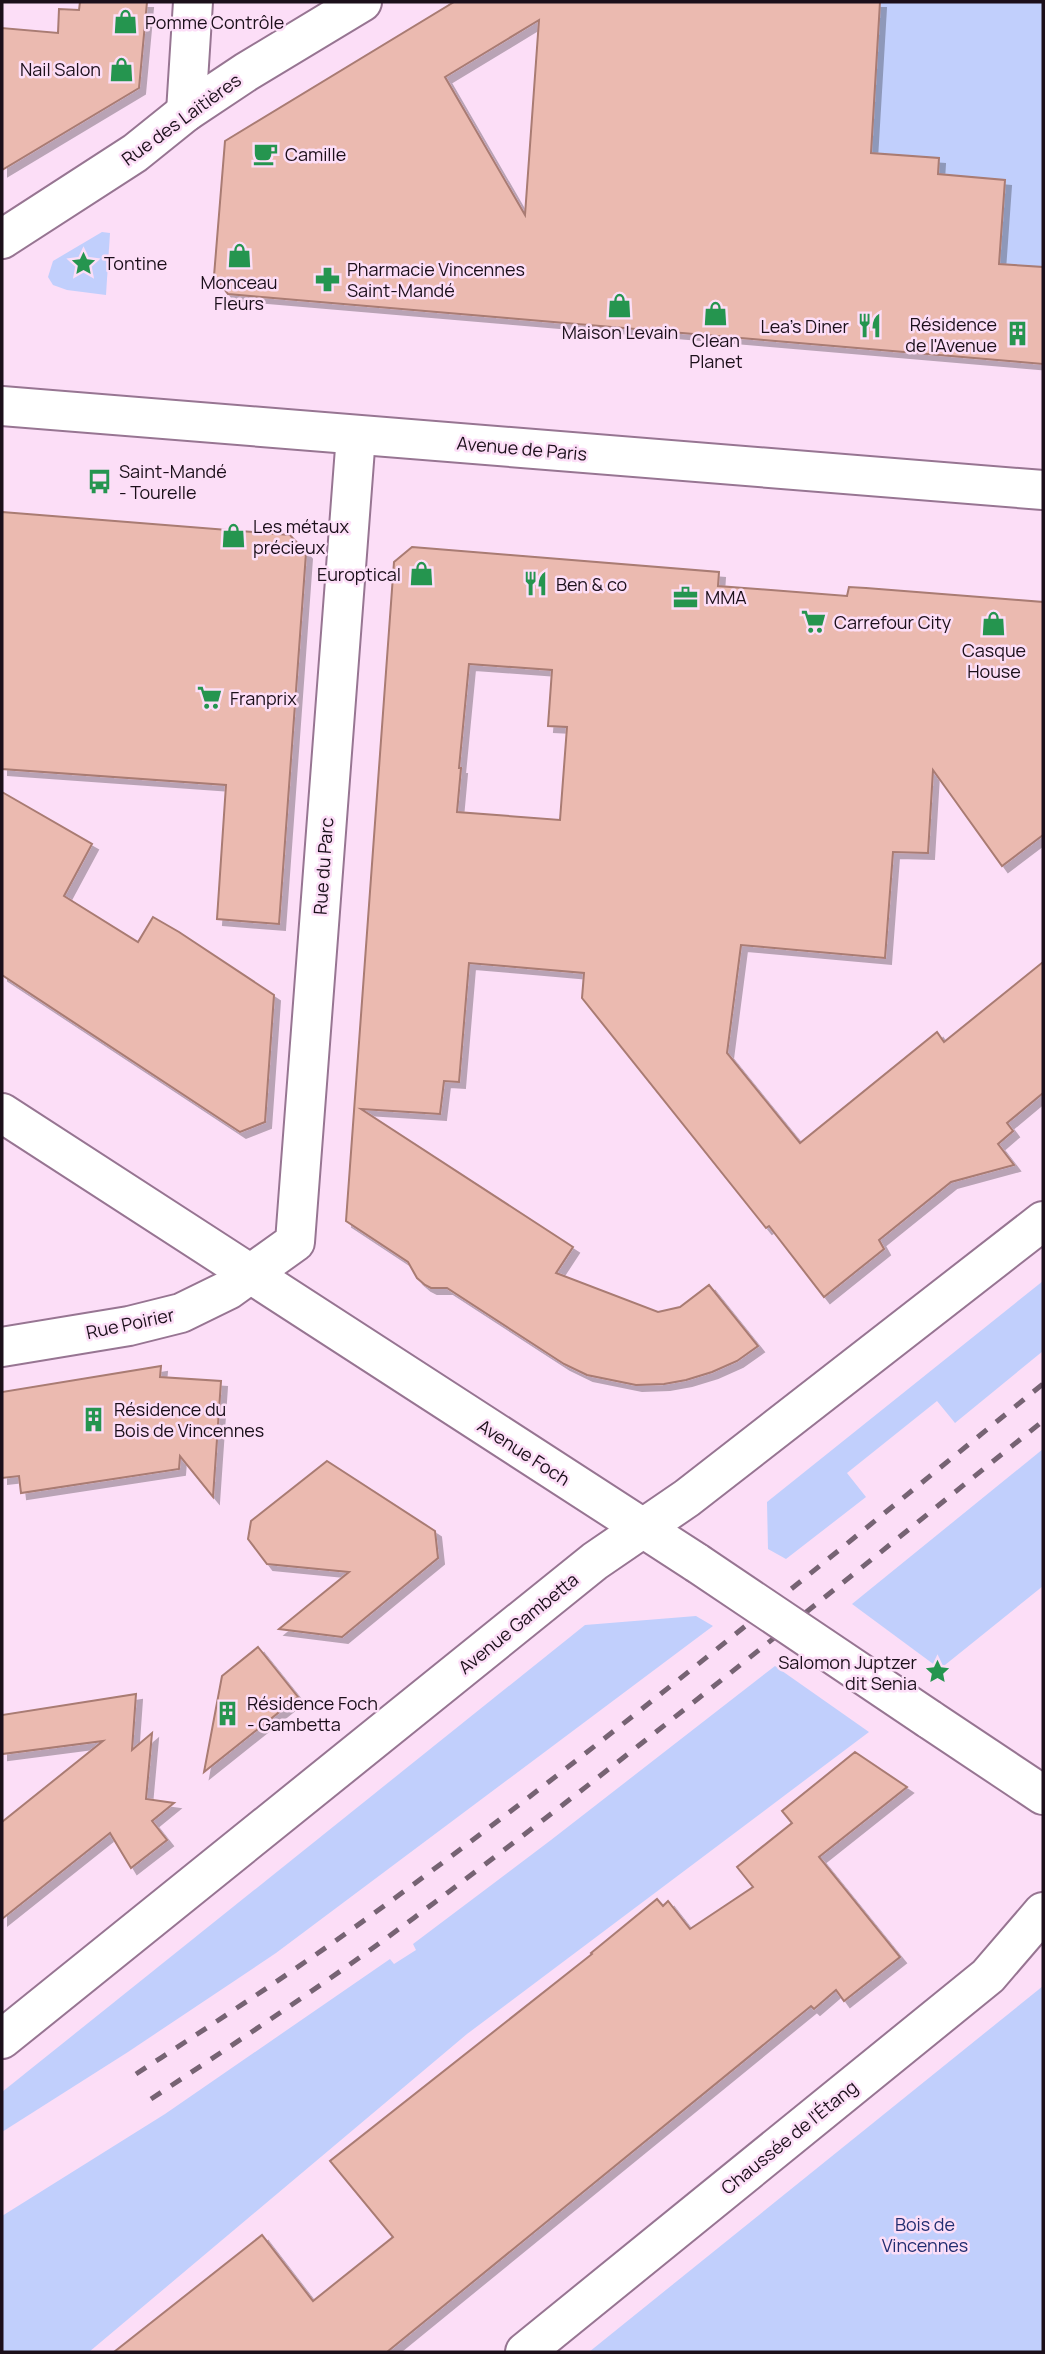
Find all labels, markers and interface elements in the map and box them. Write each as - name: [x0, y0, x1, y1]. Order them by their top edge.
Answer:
- shop icon: Pomme Contrôle: [111, 8, 139, 36]
- place label: Pomme Contrôle: [145, 10, 284, 34]
- shop icon: Nail Salon: [107, 55, 135, 83]
- place label: Nail Salon: [20, 57, 101, 81]
- street label: Rue des Laitières: [117, 68, 245, 170]
- cafe icon: Camille: [251, 140, 279, 168]
- place label: Camille: [285, 142, 346, 166]
- shop icon: Monceau Fleurs: [225, 241, 253, 269]
- place icon: Tontine: [70, 249, 98, 277]
- place label: Tontine: [104, 251, 167, 275]
- place label: Pharmacie Vincennes Saint-Mandé: [347, 257, 525, 302]
- pharmacy icon: Pharmacie Vincennes Saint-Mandé: [313, 265, 341, 293]
- place label: Monceau Fleurs: [200, 270, 278, 315]
- shop icon: Maison Levain: [606, 291, 634, 319]
- shop icon: Clean Planet: [702, 299, 730, 327]
- restaurant icon: Lea's Diner: [855, 312, 883, 340]
- place label: Résidence de l'Avenue: [905, 312, 997, 357]
- place label: Lea's Diner: [760, 314, 849, 338]
- place label: Maison Levain: [562, 320, 678, 344]
- building icon: Résidence de l'Avenue: [1003, 320, 1031, 348]
- place label: Clean Planet: [689, 328, 743, 373]
- street label: Avenue de Paris: [456, 430, 588, 466]
- place label: Saint-Mandé - Tourelle: [119, 459, 227, 504]
- bus stop icon: Saint-Mandé - Tourelle: [85, 467, 113, 495]
- place label: Les métaux précieux: [253, 514, 349, 559]
- shop icon: Les métaux précieux: [219, 522, 247, 550]
- shop icon: Europtical: [407, 560, 435, 588]
- place label: Europtical: [317, 562, 401, 586]
- restaurant icon: Ben & co: [522, 570, 550, 598]
- place label: Ben & co: [556, 572, 627, 596]
- office icon: MMA: [671, 583, 699, 611]
- place label: MMA: [705, 585, 747, 609]
- supermarket icon: Carrefour City: [800, 608, 828, 636]
- shop icon: Casque House: [980, 609, 1008, 637]
- place label: Carrefour City: [834, 610, 952, 634]
- place label: Casque House: [962, 638, 1026, 683]
- supermarket icon: Franprix: [196, 684, 224, 712]
- place label: Franprix: [230, 686, 297, 710]
- street label: Rue du Parc: [308, 816, 338, 916]
- street label: Rue Poirier: [84, 1302, 177, 1344]
- place label: Résidence du Bois de Vincennes: [114, 1397, 264, 1442]
- building icon: Résidence du Bois de Vincennes: [80, 1405, 108, 1433]
- street label: Avenue Foch: [473, 1413, 575, 1491]
- street label: Avenue Gambetta: [453, 1567, 583, 1679]
- place label: Salomon Juptzer dit Senia: [778, 1650, 918, 1695]
- place icon: Salomon Juptzer dit Senia: [923, 1658, 951, 1686]
- place label: Résidence Foch - Gambetta: [247, 1691, 378, 1736]
- building icon: Résidence Foch - Gambetta: [213, 1699, 241, 1727]
- street label: Chaussée de l'Étang: [716, 2075, 862, 2199]
- park label: Bois de Vincennes: [882, 2212, 968, 2257]

